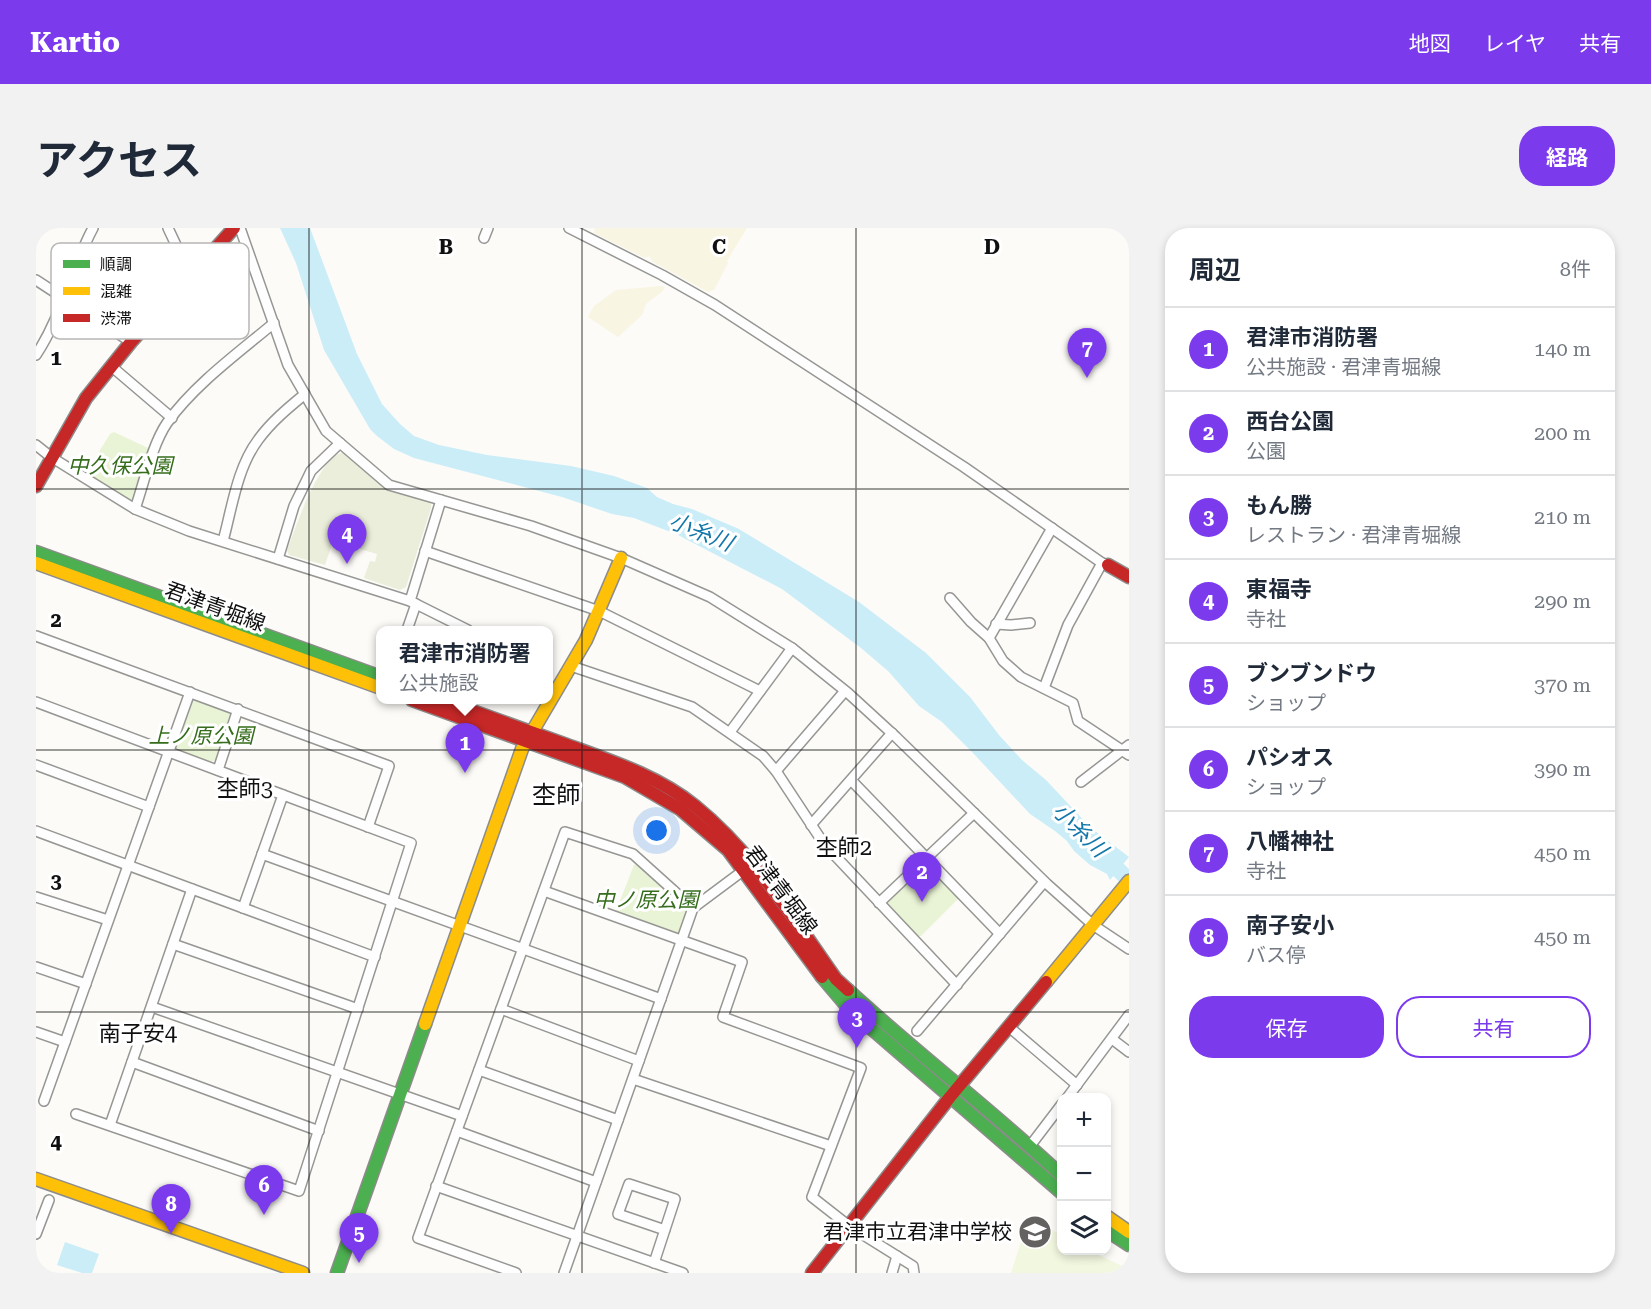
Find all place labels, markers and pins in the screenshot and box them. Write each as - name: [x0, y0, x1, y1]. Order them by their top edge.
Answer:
- pin: 7: [1068, 328, 1106, 378]
- pin: 4: [328, 514, 366, 564]
- pin: 1: [446, 724, 484, 773]
- pin: 2: [902, 852, 942, 902]
- pin: 3: [838, 998, 876, 1048]
- pin: 6: [244, 1166, 284, 1215]
- pin: 8: [152, 1184, 190, 1234]
- pin: 5: [340, 1214, 378, 1263]
- school or university icon: 君津市立君津中学校: [1017, 1214, 1053, 1250]
- place label: 君津市立君津中学校: [823, 1220, 1012, 1244]

